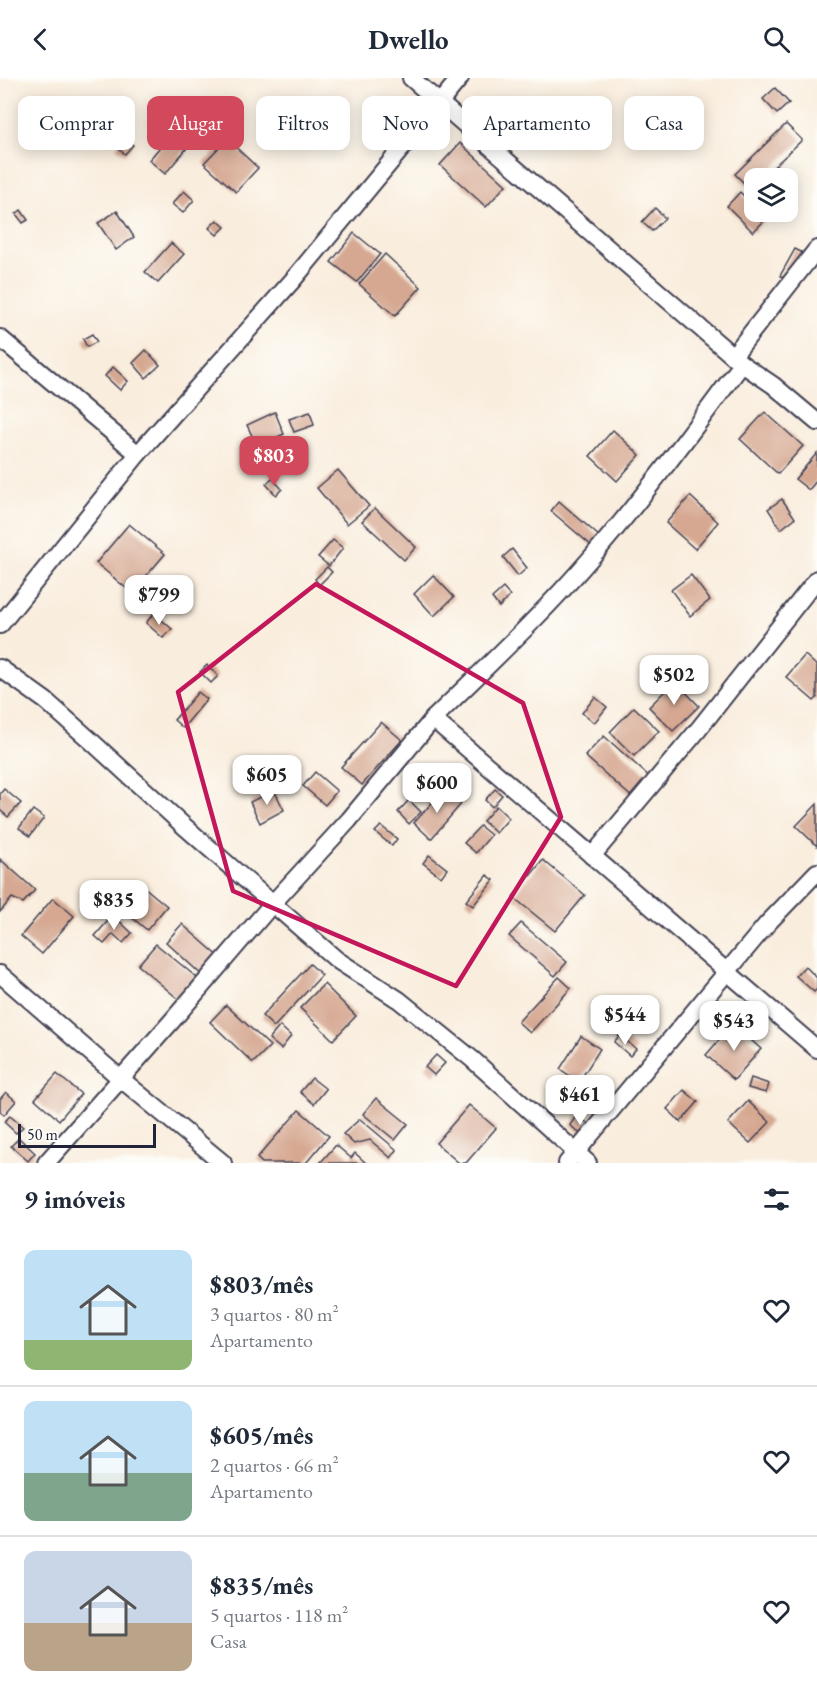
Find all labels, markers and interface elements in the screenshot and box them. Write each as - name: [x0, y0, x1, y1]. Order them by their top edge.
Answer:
- text: Dwello: [368, 22, 449, 57]
- icon: back: [24, 23, 57, 56]
- icon: search: [760, 23, 793, 56]
- chip: Comprar: [18, 96, 135, 150]
- chip: Alugar: [147, 96, 244, 150]
- chip: Filtros: [256, 96, 350, 150]
- chip: Novo: [362, 96, 450, 150]
- chip: Apartamento: [462, 96, 612, 150]
- chip: Casa: [624, 96, 704, 150]
- map controls: [744, 168, 798, 222]
- button: layers: [744, 168, 798, 222]
- pin: $803: [238, 436, 310, 487]
- text: $803: [254, 442, 294, 468]
- pin: $799: [123, 575, 195, 626]
- text: $799: [139, 581, 179, 607]
- pin: $502: [638, 655, 710, 706]
- text: $502: [654, 661, 694, 687]
- pin: $605: [231, 755, 303, 806]
- text: $605: [247, 761, 287, 787]
- pin: $600: [401, 763, 473, 814]
- text: $600: [417, 769, 457, 795]
- pin: $835: [78, 880, 150, 931]
- text: $835: [94, 886, 134, 912]
- pin: $544: [589, 995, 661, 1046]
- text: $544: [605, 1001, 645, 1027]
- pin: $543: [698, 1001, 770, 1052]
- text: $543: [714, 1007, 754, 1033]
- pin: $461: [544, 1075, 616, 1126]
- text: $461: [560, 1081, 600, 1107]
- scale bar: [18, 1121, 156, 1148]
- text: 50 m: [27, 1124, 58, 1145]
- text: 9 imóveis: [24, 1182, 125, 1216]
- icon: filters: [760, 1183, 793, 1216]
- text: $803/mês: [210, 1267, 313, 1301]
- icon: home: [72, 1274, 144, 1346]
- icon: heart: [760, 1294, 793, 1327]
- text: 3 quartos · 80 m²: [210, 1301, 339, 1327]
- text: Apartamento: [210, 1327, 313, 1353]
- text: $605/mês: [210, 1418, 313, 1452]
- icon: home: [72, 1425, 144, 1497]
- icon: heart: [760, 1445, 793, 1478]
- text: 2 quartos · 66 m²: [210, 1452, 339, 1478]
- text: Apartamento: [210, 1478, 313, 1504]
- text: $835/mês: [210, 1568, 313, 1602]
- icon: home: [72, 1575, 144, 1647]
- icon: heart: [760, 1595, 793, 1628]
- text: 5 quartos · 118 m²: [210, 1602, 348, 1628]
- text: Casa: [210, 1628, 247, 1654]

